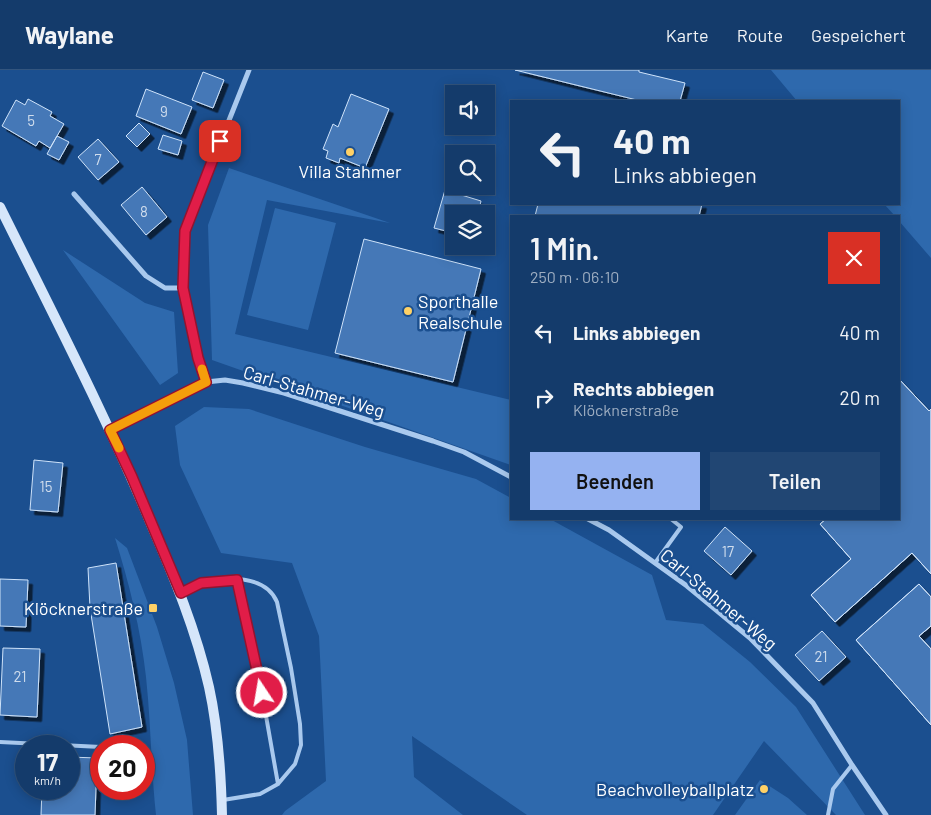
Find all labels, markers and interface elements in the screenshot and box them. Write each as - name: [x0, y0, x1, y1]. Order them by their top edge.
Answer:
- text: Waylane: [25, 20, 114, 49]
- text: Karte: [666, 24, 709, 46]
- text: Route: [737, 24, 783, 46]
- text: Gespeichert: [811, 24, 906, 46]
- map controls: [445, 85, 495, 255]
- button: sound: [445, 85, 495, 135]
- house number: 9: [160, 102, 168, 120]
- house number: 5: [27, 111, 35, 129]
- text: 40 m: [613, 119, 690, 161]
- pin: [199, 120, 241, 162]
- icon: left: [530, 120, 595, 185]
- icon: arrive: [206, 127, 234, 155]
- button: search: [445, 145, 495, 195]
- marker: Villa Stahmer: [344, 146, 356, 158]
- house number: 7: [94, 150, 102, 168]
- place label: Villa Stahmer: [298, 160, 402, 182]
- text: Links abbiegen: [613, 161, 757, 187]
- house number: 8: [140, 202, 148, 220]
- button: layers: [445, 205, 495, 255]
- text: 1 Min.: [530, 230, 600, 266]
- button: close: [828, 232, 880, 284]
- text: 250 m · 06:10: [530, 267, 619, 286]
- place label: Sporthalle Realschule: [418, 290, 503, 333]
- marker: Sporthalle Realschule: [402, 305, 414, 317]
- icon: left: [530, 319, 558, 347]
- text: Links abbiegen: [573, 321, 700, 344]
- text: 40 m: [839, 321, 880, 344]
- street label: Carl-Stahmer-Weg: [241, 360, 387, 422]
- text: Rechts abbiegen: [573, 377, 714, 400]
- icon: right: [530, 384, 558, 412]
- text: 20 m: [840, 386, 880, 409]
- text: Klöcknerstraße: [573, 400, 679, 419]
- button: Beenden: [530, 452, 700, 510]
- button: Teilen: [710, 452, 880, 510]
- house number: 15: [40, 477, 52, 495]
- house number: 17: [722, 542, 734, 560]
- street label: Carl-Stahmer-Weg: [656, 544, 782, 654]
- place label: Klöcknerstraße: [24, 597, 143, 619]
- marker: Klöcknerstraße: [147, 602, 159, 614]
- house number: 21: [814, 647, 828, 665]
- position arrow: [235, 666, 287, 718]
- house number: 21: [13, 667, 27, 685]
- speed limit sign: 20: [90, 735, 155, 800]
- text: 17: [37, 746, 58, 776]
- text: km/h: [34, 773, 61, 787]
- place label: Beachvolleyballplatz: [596, 778, 754, 800]
- marker: Beachvolleyballplatz: [758, 783, 770, 795]

